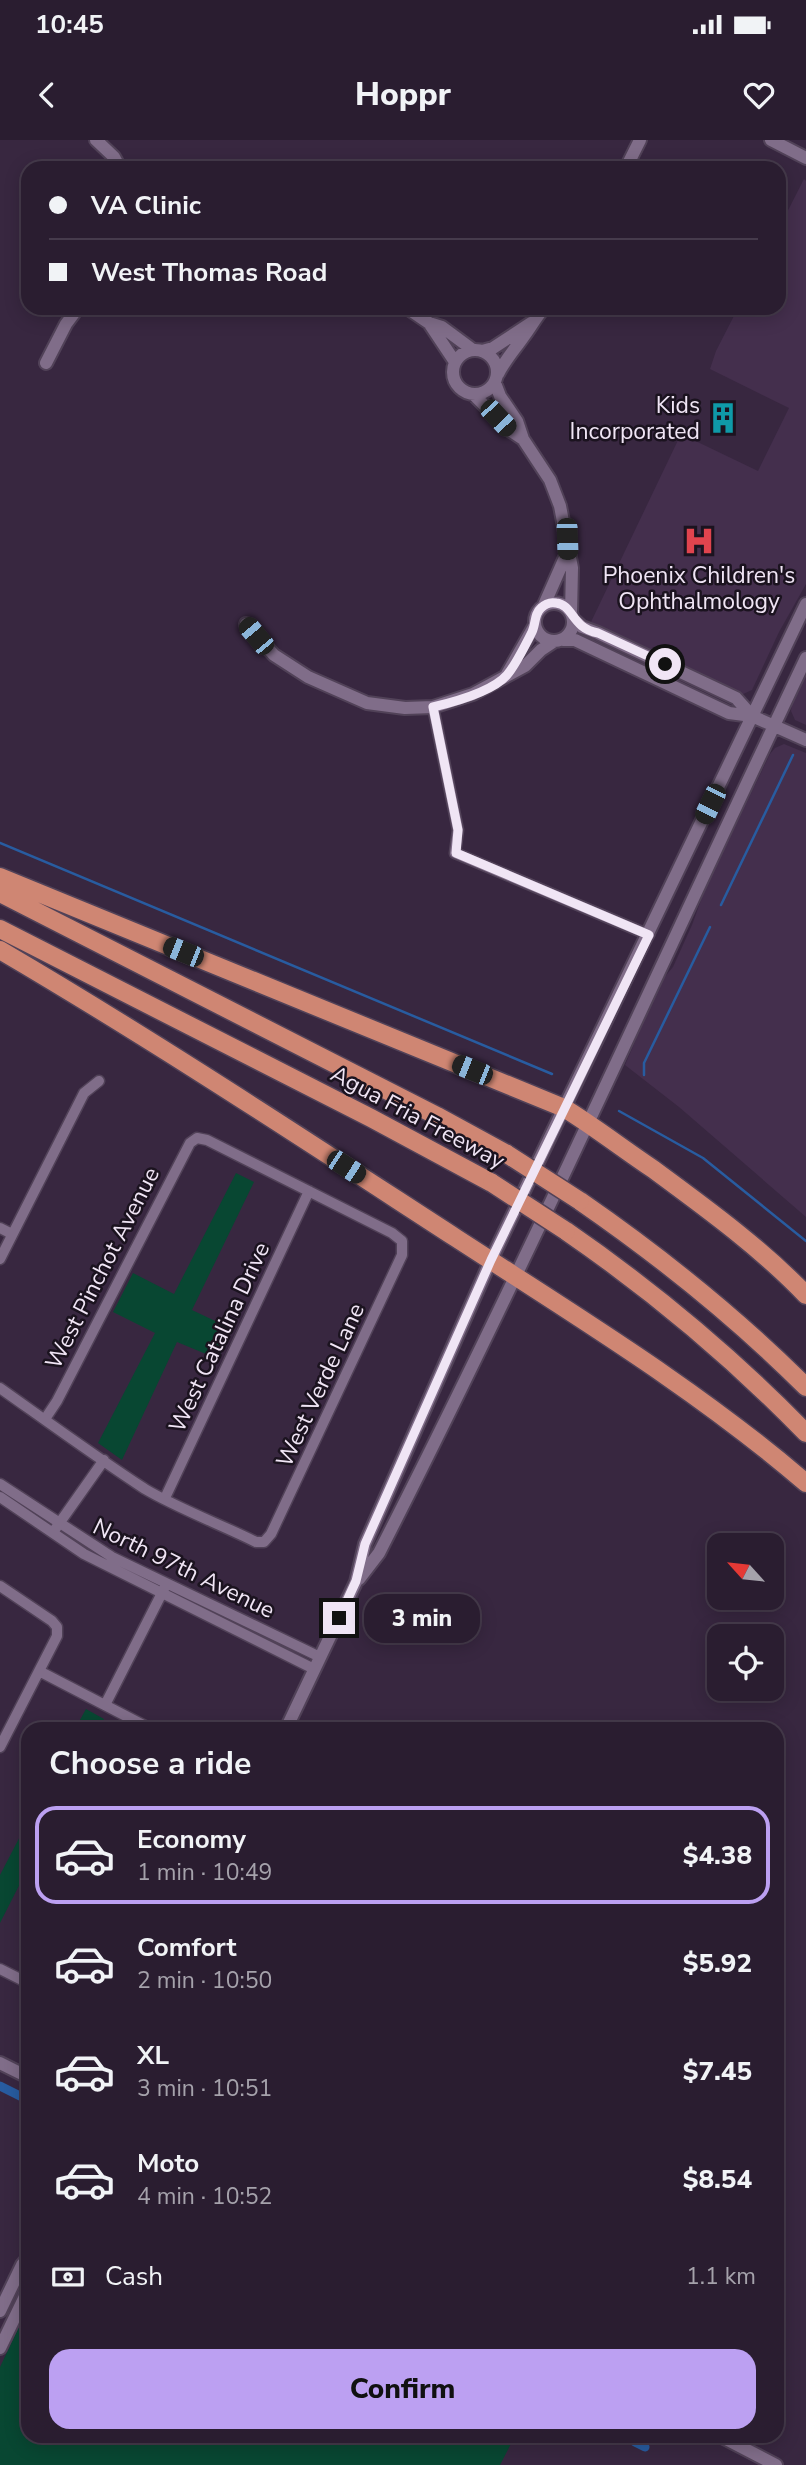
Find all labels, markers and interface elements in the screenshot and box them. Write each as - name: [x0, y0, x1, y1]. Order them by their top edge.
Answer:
- text: 10:45: [35, 7, 104, 42]
- text: Hoppr: [355, 73, 451, 116]
- icon: back: [28, 76, 66, 114]
- icon: heart: [740, 76, 778, 114]
- text: VA Clinic: [91, 188, 201, 223]
- text: West Thomas Road: [91, 255, 327, 290]
- place label: Kids Incorporated: [570, 390, 700, 447]
- car: [476, 395, 521, 441]
- building icon: Kids Incorporated: [706, 401, 740, 435]
- car: [556, 518, 579, 560]
- hospital icon: Phoenix Children's Ophthalmology: [682, 524, 716, 558]
- place label: Phoenix Children's Ophthalmology: [603, 560, 795, 617]
- car: [235, 613, 278, 659]
- route start: [649, 648, 681, 680]
- car: [692, 781, 729, 827]
- car: [160, 934, 207, 970]
- car: [449, 1052, 496, 1088]
- street label: Agua Fria Freeway: [325, 1058, 510, 1177]
- car: [323, 1147, 370, 1187]
- street label: West Pinchot Avenue: [38, 1162, 167, 1374]
- street label: West Catalina Drive: [162, 1237, 277, 1437]
- street label: West Verde Lane: [269, 1298, 372, 1472]
- street label: North 97th Avenue: [88, 1511, 280, 1626]
- north arrow: [707, 1533, 784, 1610]
- map controls: [707, 1533, 784, 1701]
- callout: 3 min: [364, 1594, 479, 1642]
- route end: [323, 1602, 355, 1634]
- text: 3 min: [392, 1603, 452, 1634]
- button: locate: [707, 1624, 784, 1701]
- text: Choose a ride: [49, 1742, 251, 1785]
- text: Economy: [137, 1822, 246, 1857]
- icon: car: [53, 1824, 116, 1887]
- text: $4.38: [683, 1838, 752, 1873]
- text: 1 min · 10:49: [137, 1857, 272, 1888]
- text: Comfort: [137, 1930, 237, 1965]
- icon: car: [53, 1932, 116, 1995]
- text: $5.92: [683, 1946, 752, 1981]
- text: 2 min · 10:50: [137, 1965, 272, 1996]
- text: XL: [137, 2038, 169, 2073]
- icon: car: [53, 2040, 116, 2103]
- text: $7.45: [683, 2054, 752, 2089]
- text: 3 min · 10:51: [137, 2073, 272, 2104]
- text: Moto: [137, 2146, 199, 2181]
- icon: car: [53, 2148, 116, 2211]
- text: $8.54: [683, 2162, 752, 2197]
- text: 4 min · 10:52: [137, 2181, 272, 2212]
- icon: cash: [49, 2258, 87, 2296]
- text: Cash: [105, 2259, 163, 2294]
- text: 1.1 km: [686, 2261, 756, 2292]
- button: Confirm: [49, 2349, 756, 2429]

